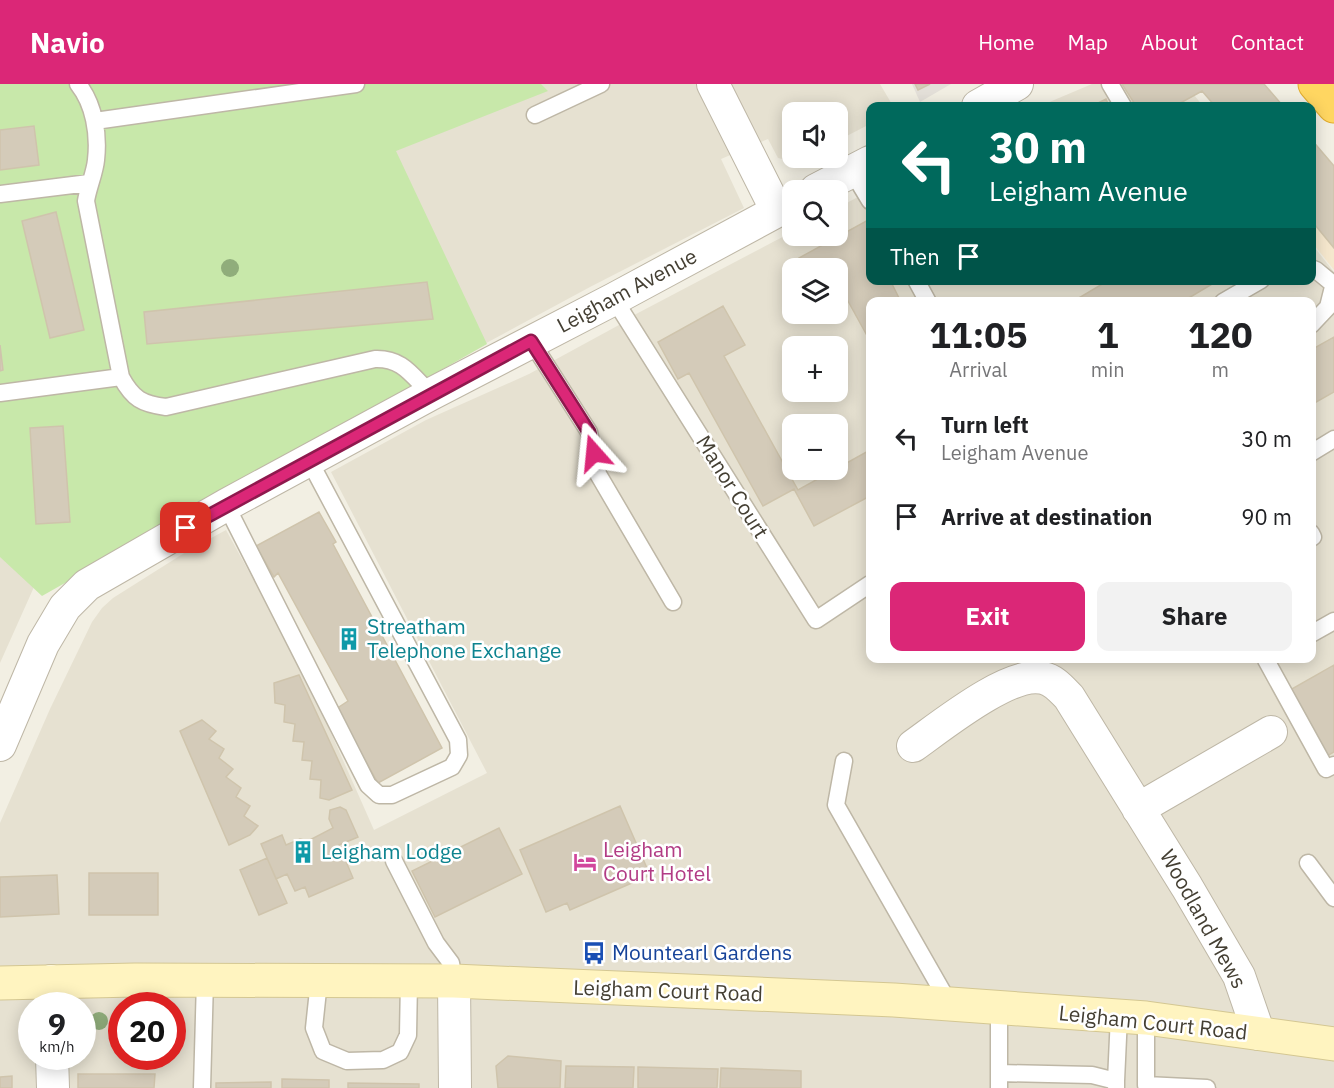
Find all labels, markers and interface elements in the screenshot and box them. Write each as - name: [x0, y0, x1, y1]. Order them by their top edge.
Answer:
- text: Navio: [30, 24, 105, 61]
- text: Home: [978, 28, 1035, 56]
- text: Map: [1068, 28, 1108, 56]
- text: About: [1141, 28, 1198, 56]
- text: Contact: [1231, 28, 1304, 56]
- map controls: [782, 102, 848, 480]
- button: sound: [782, 102, 848, 168]
- text: 30 m: [989, 120, 1087, 175]
- icon: left: [890, 126, 968, 204]
- text: Leigham Avenue: [989, 173, 1188, 208]
- button: search: [782, 180, 848, 246]
- icon: arrive: [952, 240, 985, 273]
- street label: Leigham Avenue: [552, 241, 701, 339]
- text: Then: [890, 242, 940, 271]
- button: layers: [782, 258, 848, 324]
- text: 11:05: [929, 311, 1028, 358]
- text: 1: [1097, 311, 1119, 358]
- text: 120: [1188, 311, 1253, 358]
- button: +: [782, 336, 848, 402]
- text: Arrival: [949, 356, 1008, 383]
- text: min: [1091, 356, 1125, 383]
- text: m: [1212, 356, 1229, 383]
- text: Turn left: [941, 410, 1029, 439]
- button: −: [782, 414, 848, 480]
- position arrow: [562, 421, 626, 485]
- icon: left: [890, 422, 923, 455]
- text: 30 m: [1241, 424, 1292, 453]
- street label: Manor Court: [690, 430, 776, 543]
- text: Leigham Avenue: [941, 439, 1088, 466]
- icon: arrive: [890, 500, 923, 533]
- pin: [160, 502, 211, 553]
- text: Arrive at destination: [941, 502, 1152, 531]
- text: 90 m: [1241, 502, 1292, 531]
- icon: arrive: [169, 511, 202, 544]
- button: Exit: [890, 582, 1085, 651]
- button: Share: [1097, 582, 1292, 651]
- place label: Streatham Telephone Exchange: [367, 612, 561, 664]
- building icon: Streatham Telephone Exchange: [336, 626, 362, 652]
- place label: Leigham Court Hotel: [603, 835, 711, 887]
- place label: Leigham Lodge: [321, 837, 462, 865]
- building icon: Leigham Lodge: [290, 839, 316, 865]
- street label: Woodland Mews: [1154, 844, 1254, 993]
- hotel icon: Leigham Court Hotel: [572, 849, 598, 875]
- place label: Mountearl Gardens: [612, 938, 792, 966]
- bus stop icon: Mountearl Gardens: [581, 940, 607, 966]
- street label: Leigham Court Road: [573, 973, 763, 1007]
- speed limit sign: 20: [108, 992, 186, 1070]
- street label: Leigham Court Road: [1057, 998, 1249, 1046]
- text: 9: [48, 1004, 66, 1043]
- text: km/h: [39, 1037, 75, 1056]

